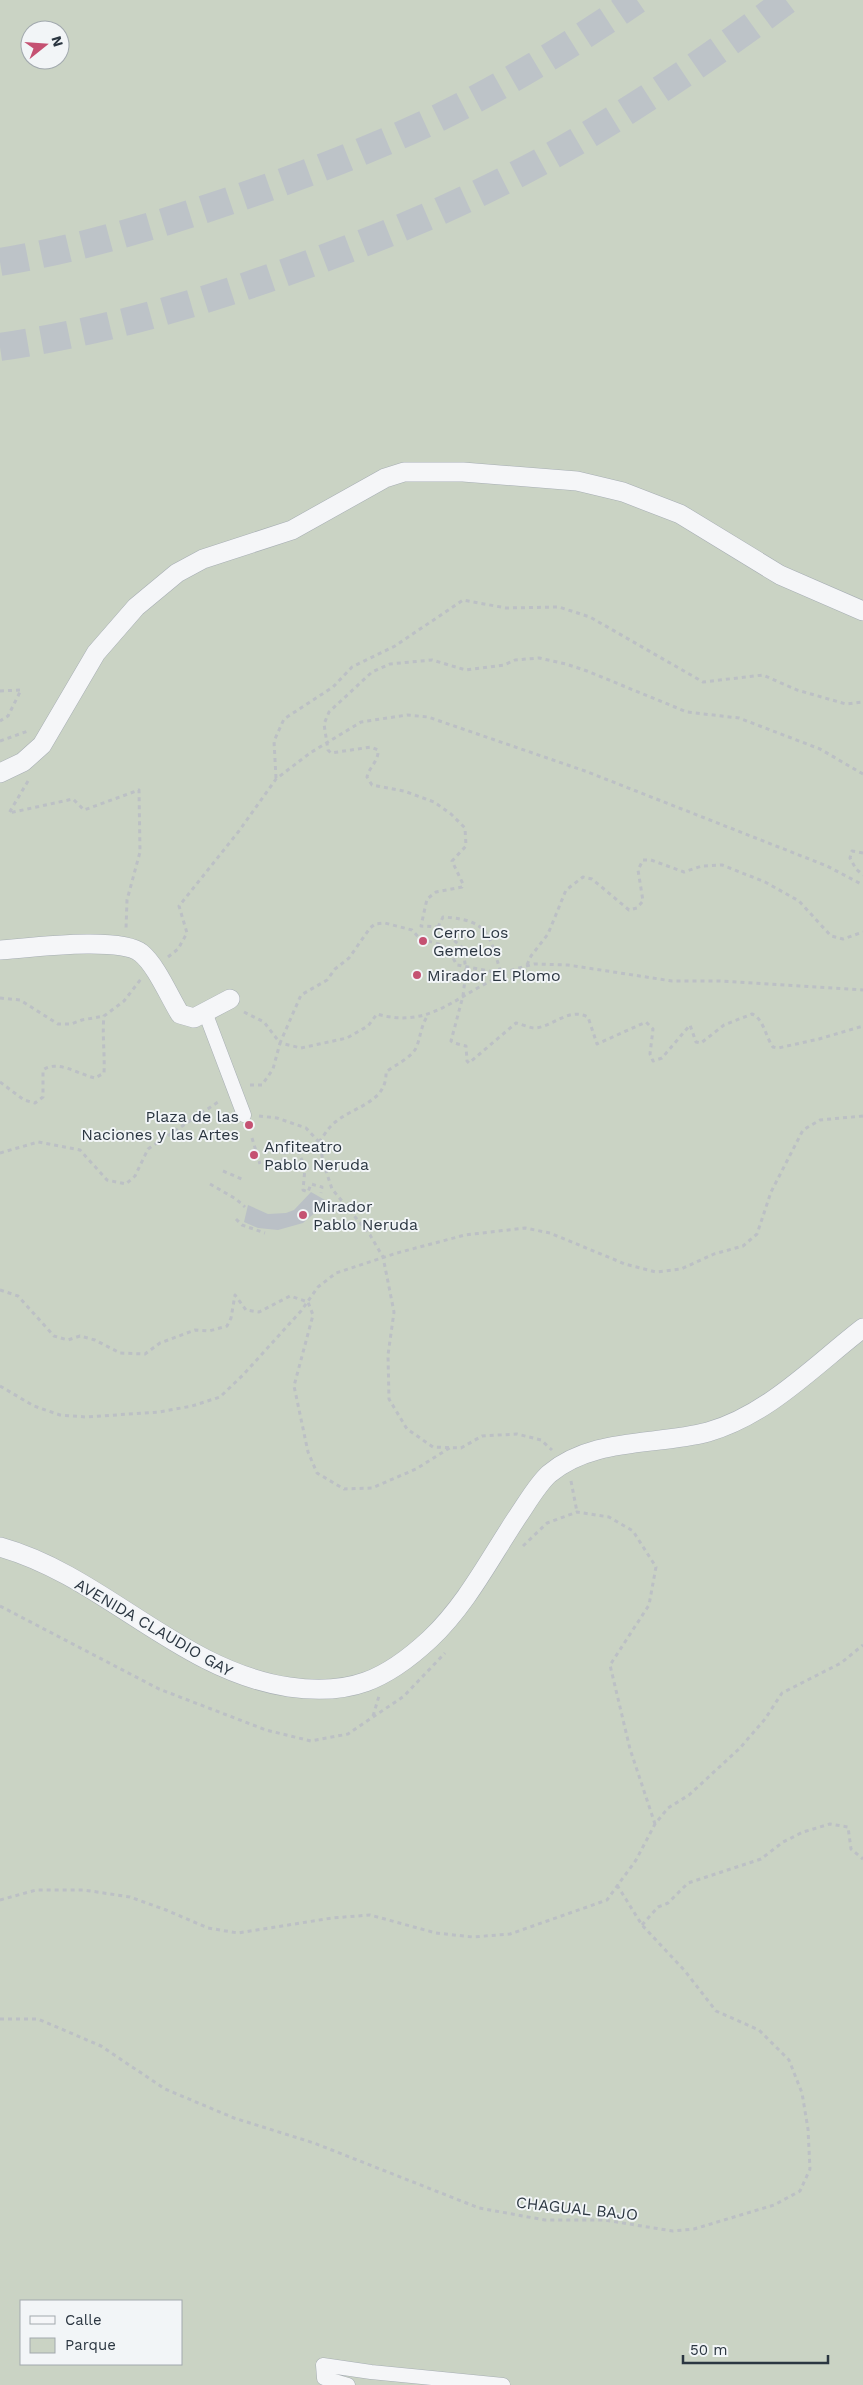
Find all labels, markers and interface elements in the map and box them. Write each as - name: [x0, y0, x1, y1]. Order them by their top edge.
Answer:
- north arrow: [20, 20, 70, 70]
- text: N: [48, 34, 67, 48]
- place label: Cerro Los Gemelos: [433, 923, 508, 960]
- marker: Cerro Los Gemelos: [417, 935, 429, 947]
- place label: Mirador El Plomo: [427, 966, 561, 985]
- marker: Mirador El Plomo: [411, 969, 423, 981]
- place label: Plaza de las Naciones y las Artes: [81, 1107, 239, 1144]
- marker: Plaza de las Naciones y las Artes: [243, 1119, 255, 1131]
- place label: Anfiteatro Pablo Neruda: [264, 1137, 369, 1174]
- marker: Anfiteatro Pablo Neruda: [248, 1149, 260, 1161]
- place label: Mirador Pablo Neruda: [313, 1197, 418, 1234]
- marker: Mirador Pablo Neruda: [297, 1209, 309, 1221]
- street label: AVENIDA CLAUDIO GAY: [71, 1574, 236, 1680]
- street label: CHAGUAL BAJO: [515, 2193, 639, 2224]
- legend: [20, 2300, 182, 2365]
- text: Calle: [65, 2311, 102, 2329]
- scale bar: [683, 2332, 828, 2364]
- text: Parque: [65, 2336, 116, 2354]
- text: 50 m: [690, 2341, 727, 2359]

